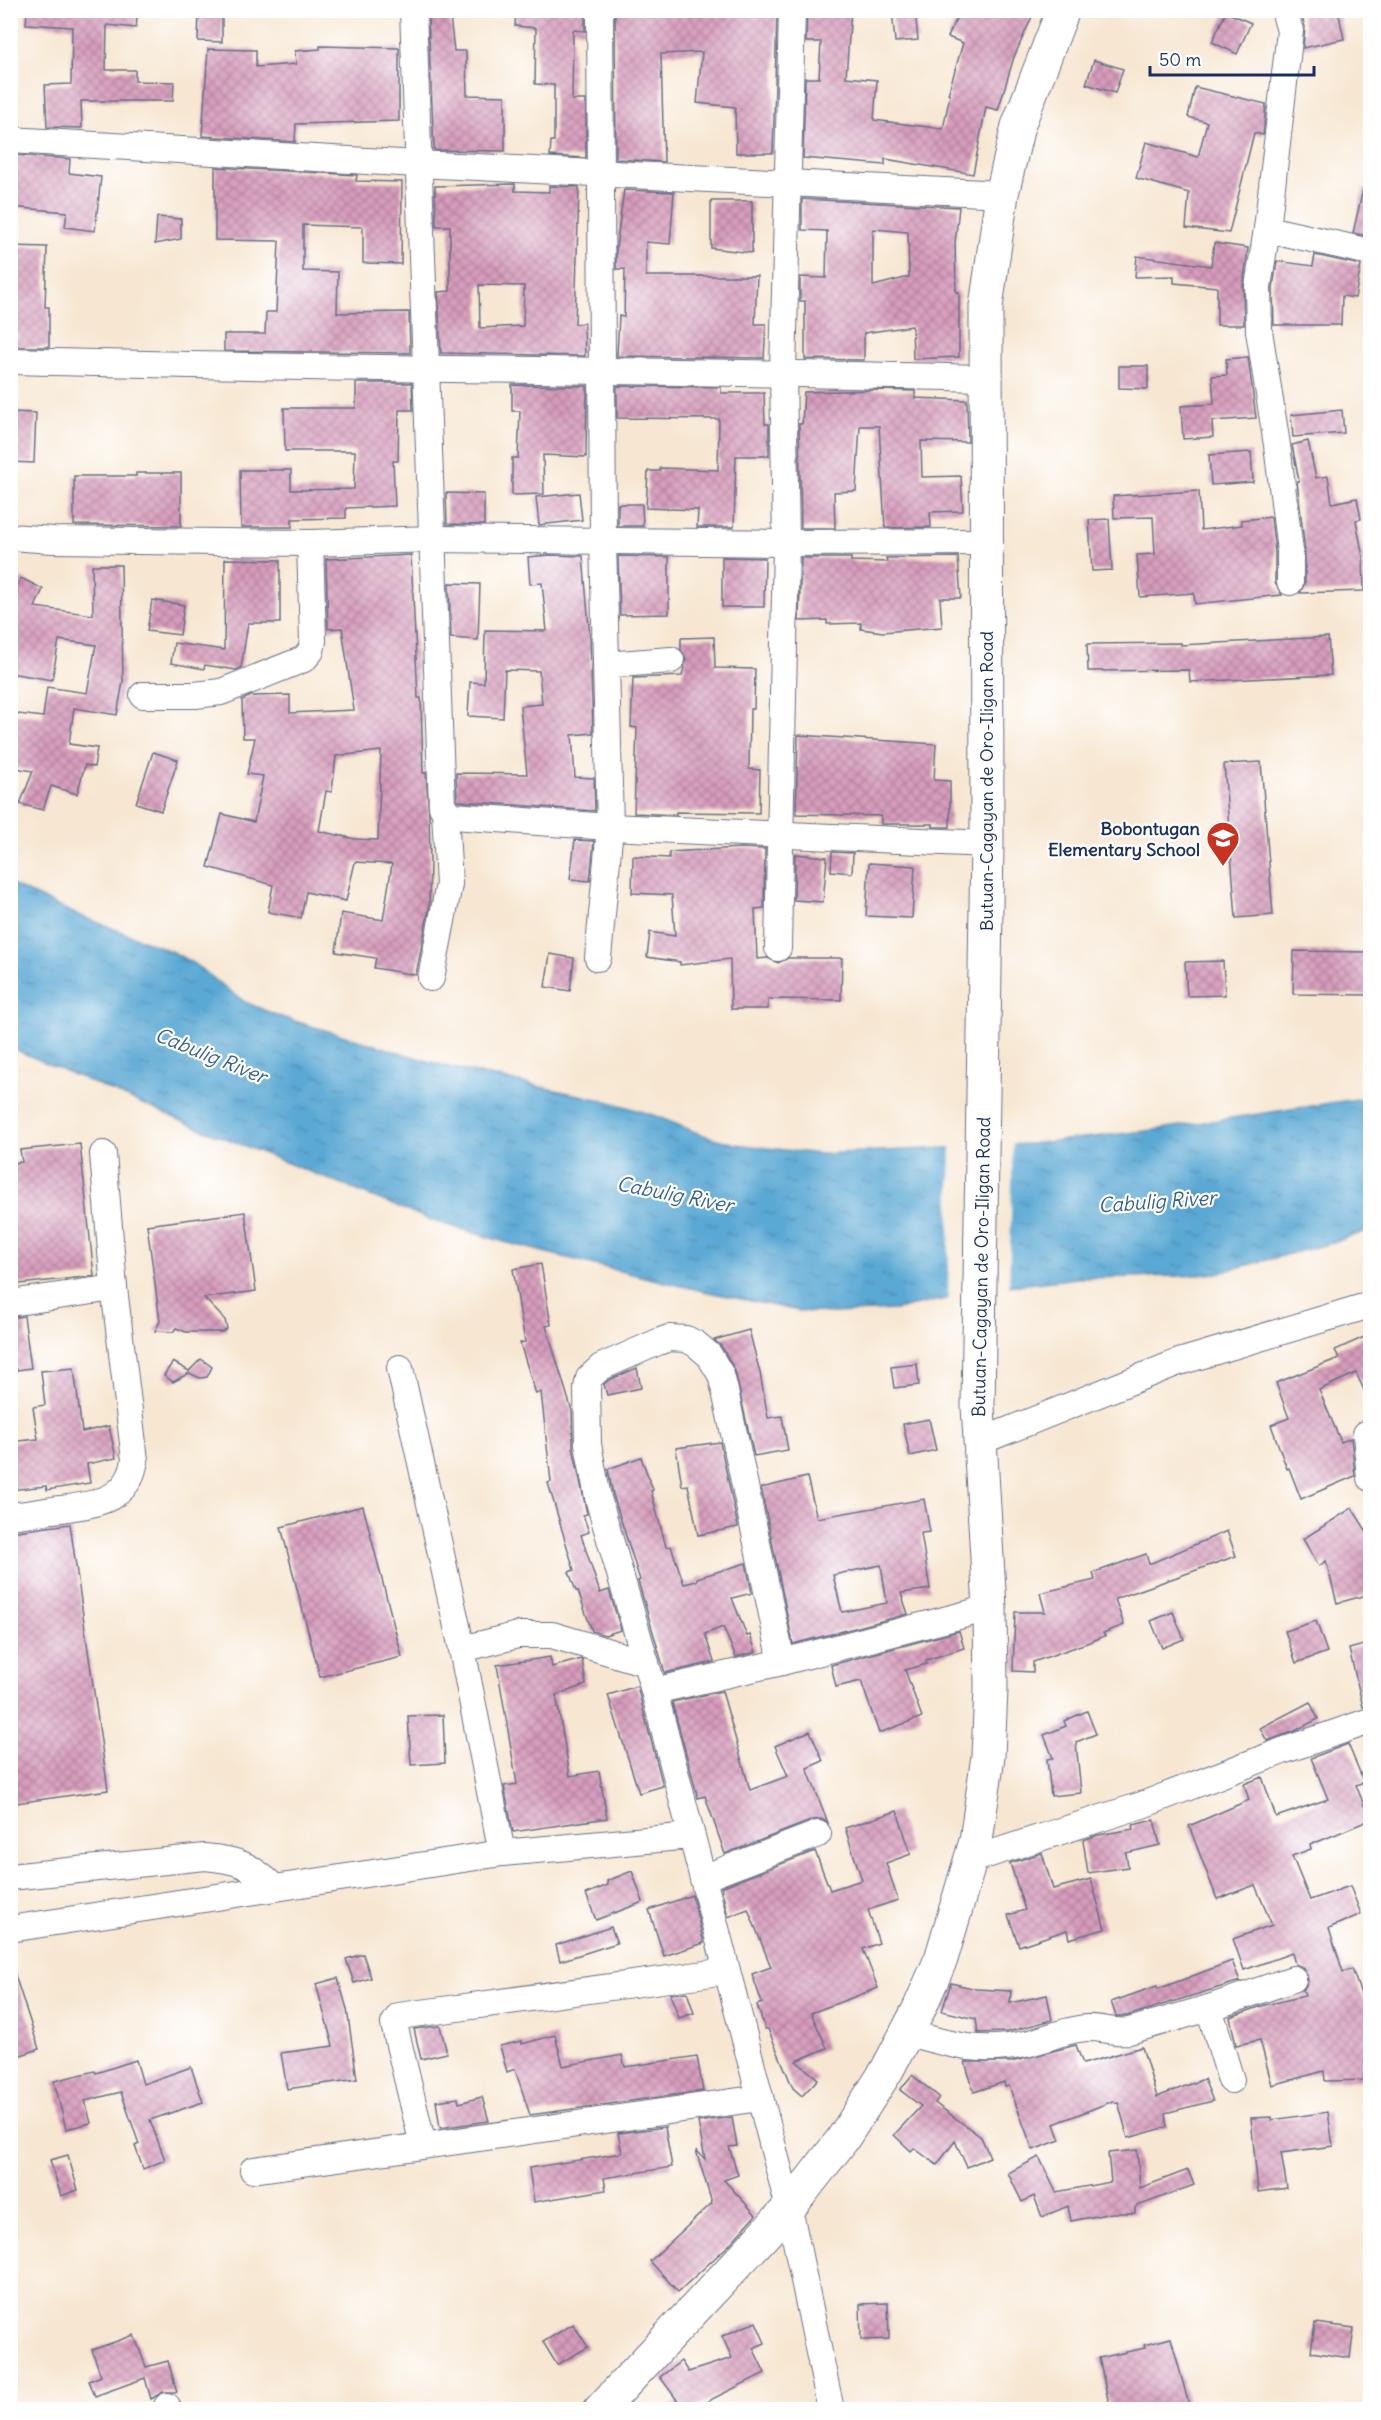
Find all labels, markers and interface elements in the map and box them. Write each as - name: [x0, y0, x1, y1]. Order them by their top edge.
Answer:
- scale bar: [1150, 39, 1314, 77]
- text: 50 m: [1159, 48, 1201, 71]
- street label: Butuan-Cagayan de Oro-Iligan Road: [975, 630, 998, 931]
- place label: Bobontugan Elementary School: [1048, 817, 1201, 861]
- school or university icon: Bobontugan Elementary School: [1205, 820, 1241, 867]
- water label: Cabulig River: [152, 1021, 273, 1090]
- street label: Butuan-Cagayan de Oro-Iligan Road: [967, 1116, 995, 1417]
- water label: Cabulig River: [615, 1170, 738, 1218]
- water label: Cabulig River: [1097, 1184, 1219, 1218]

